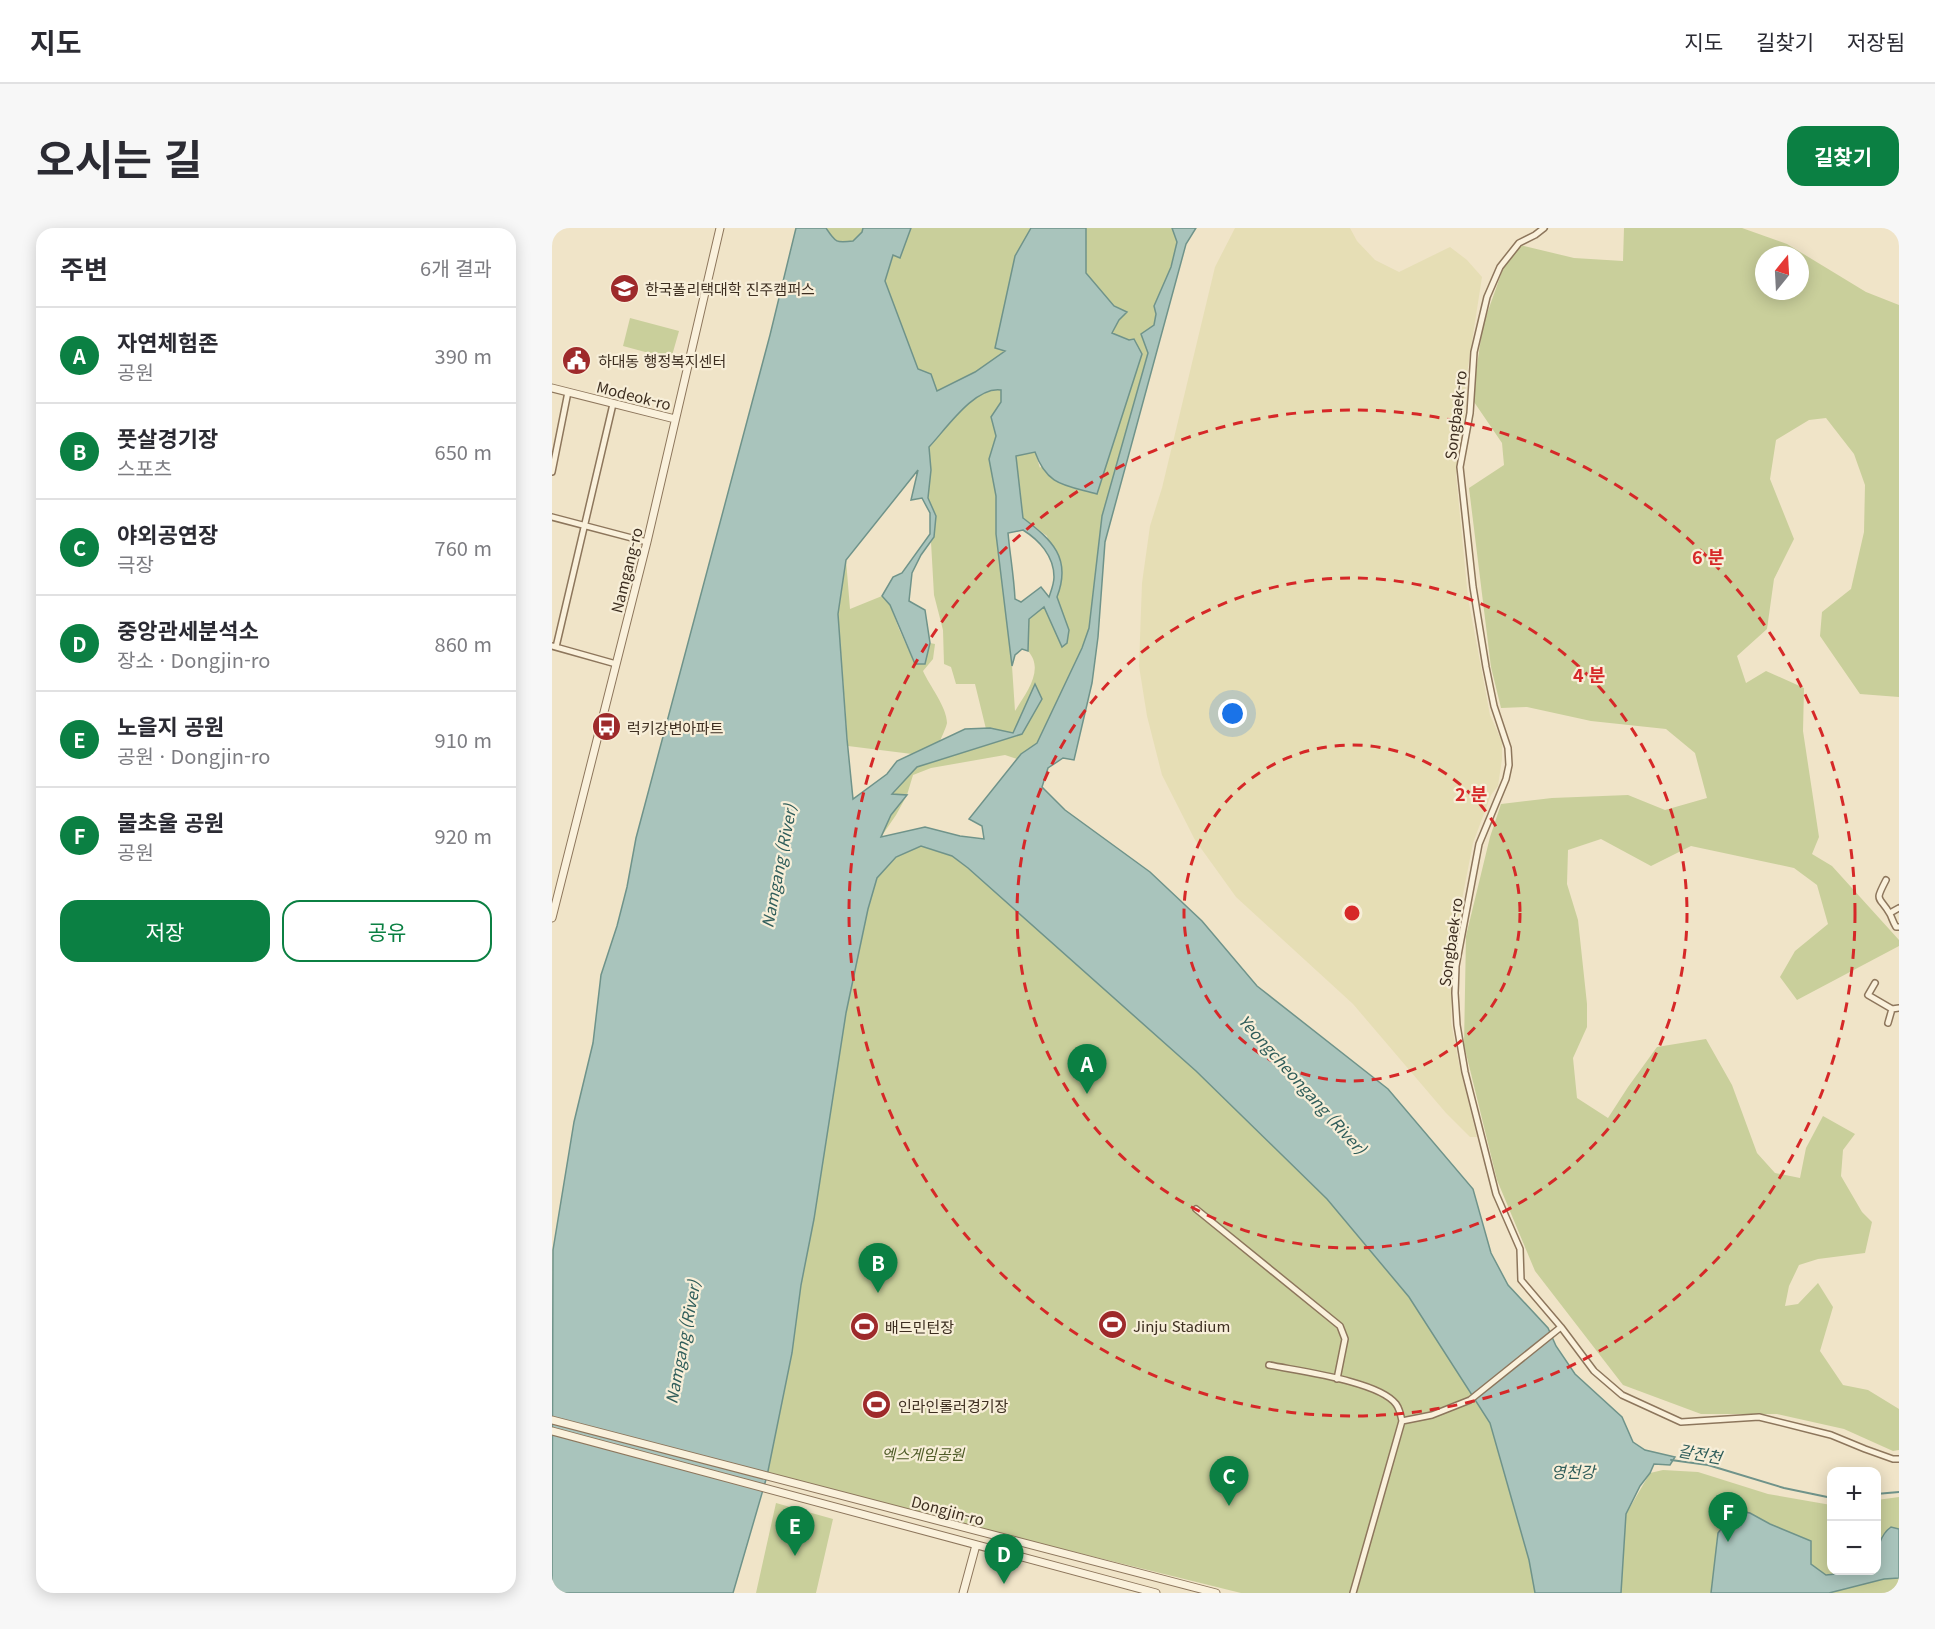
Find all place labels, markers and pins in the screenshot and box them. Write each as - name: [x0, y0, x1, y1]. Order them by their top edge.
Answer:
- school or university icon: 한국폴리택대학 진주캠퍼스: [608, 272, 640, 304]
- place label: 한국폴리택대학 진주캠퍼스: [645, 278, 815, 299]
- public building icon: 하대동 행정복지센터: [561, 344, 593, 376]
- place label: 하대동 행정복지센터: [598, 350, 726, 371]
- bus stop icon: 럭키강변아파트: [590, 711, 622, 743]
- place label: 럭키강변아파트: [627, 717, 724, 738]
- centre of rings: [1342, 903, 1362, 923]
- pin: A: [1068, 1044, 1106, 1094]
- pin: B: [858, 1244, 898, 1293]
- sports icon: Jinju Stadium: [1096, 1309, 1128, 1341]
- sports icon: 배드민턴장: [848, 1310, 880, 1342]
- place label: Jinju Stadium: [1133, 1315, 1230, 1336]
- place label: 배드민턴장: [885, 1316, 954, 1337]
- sports icon: 인라인롤러경기장: [861, 1389, 893, 1421]
- place label: 인라인롤러경기장: [898, 1395, 1009, 1416]
- pin: C: [1210, 1456, 1248, 1506]
- pin: F: [1708, 1492, 1748, 1542]
- pin: E: [776, 1506, 814, 1556]
- pin: D: [984, 1534, 1024, 1584]

